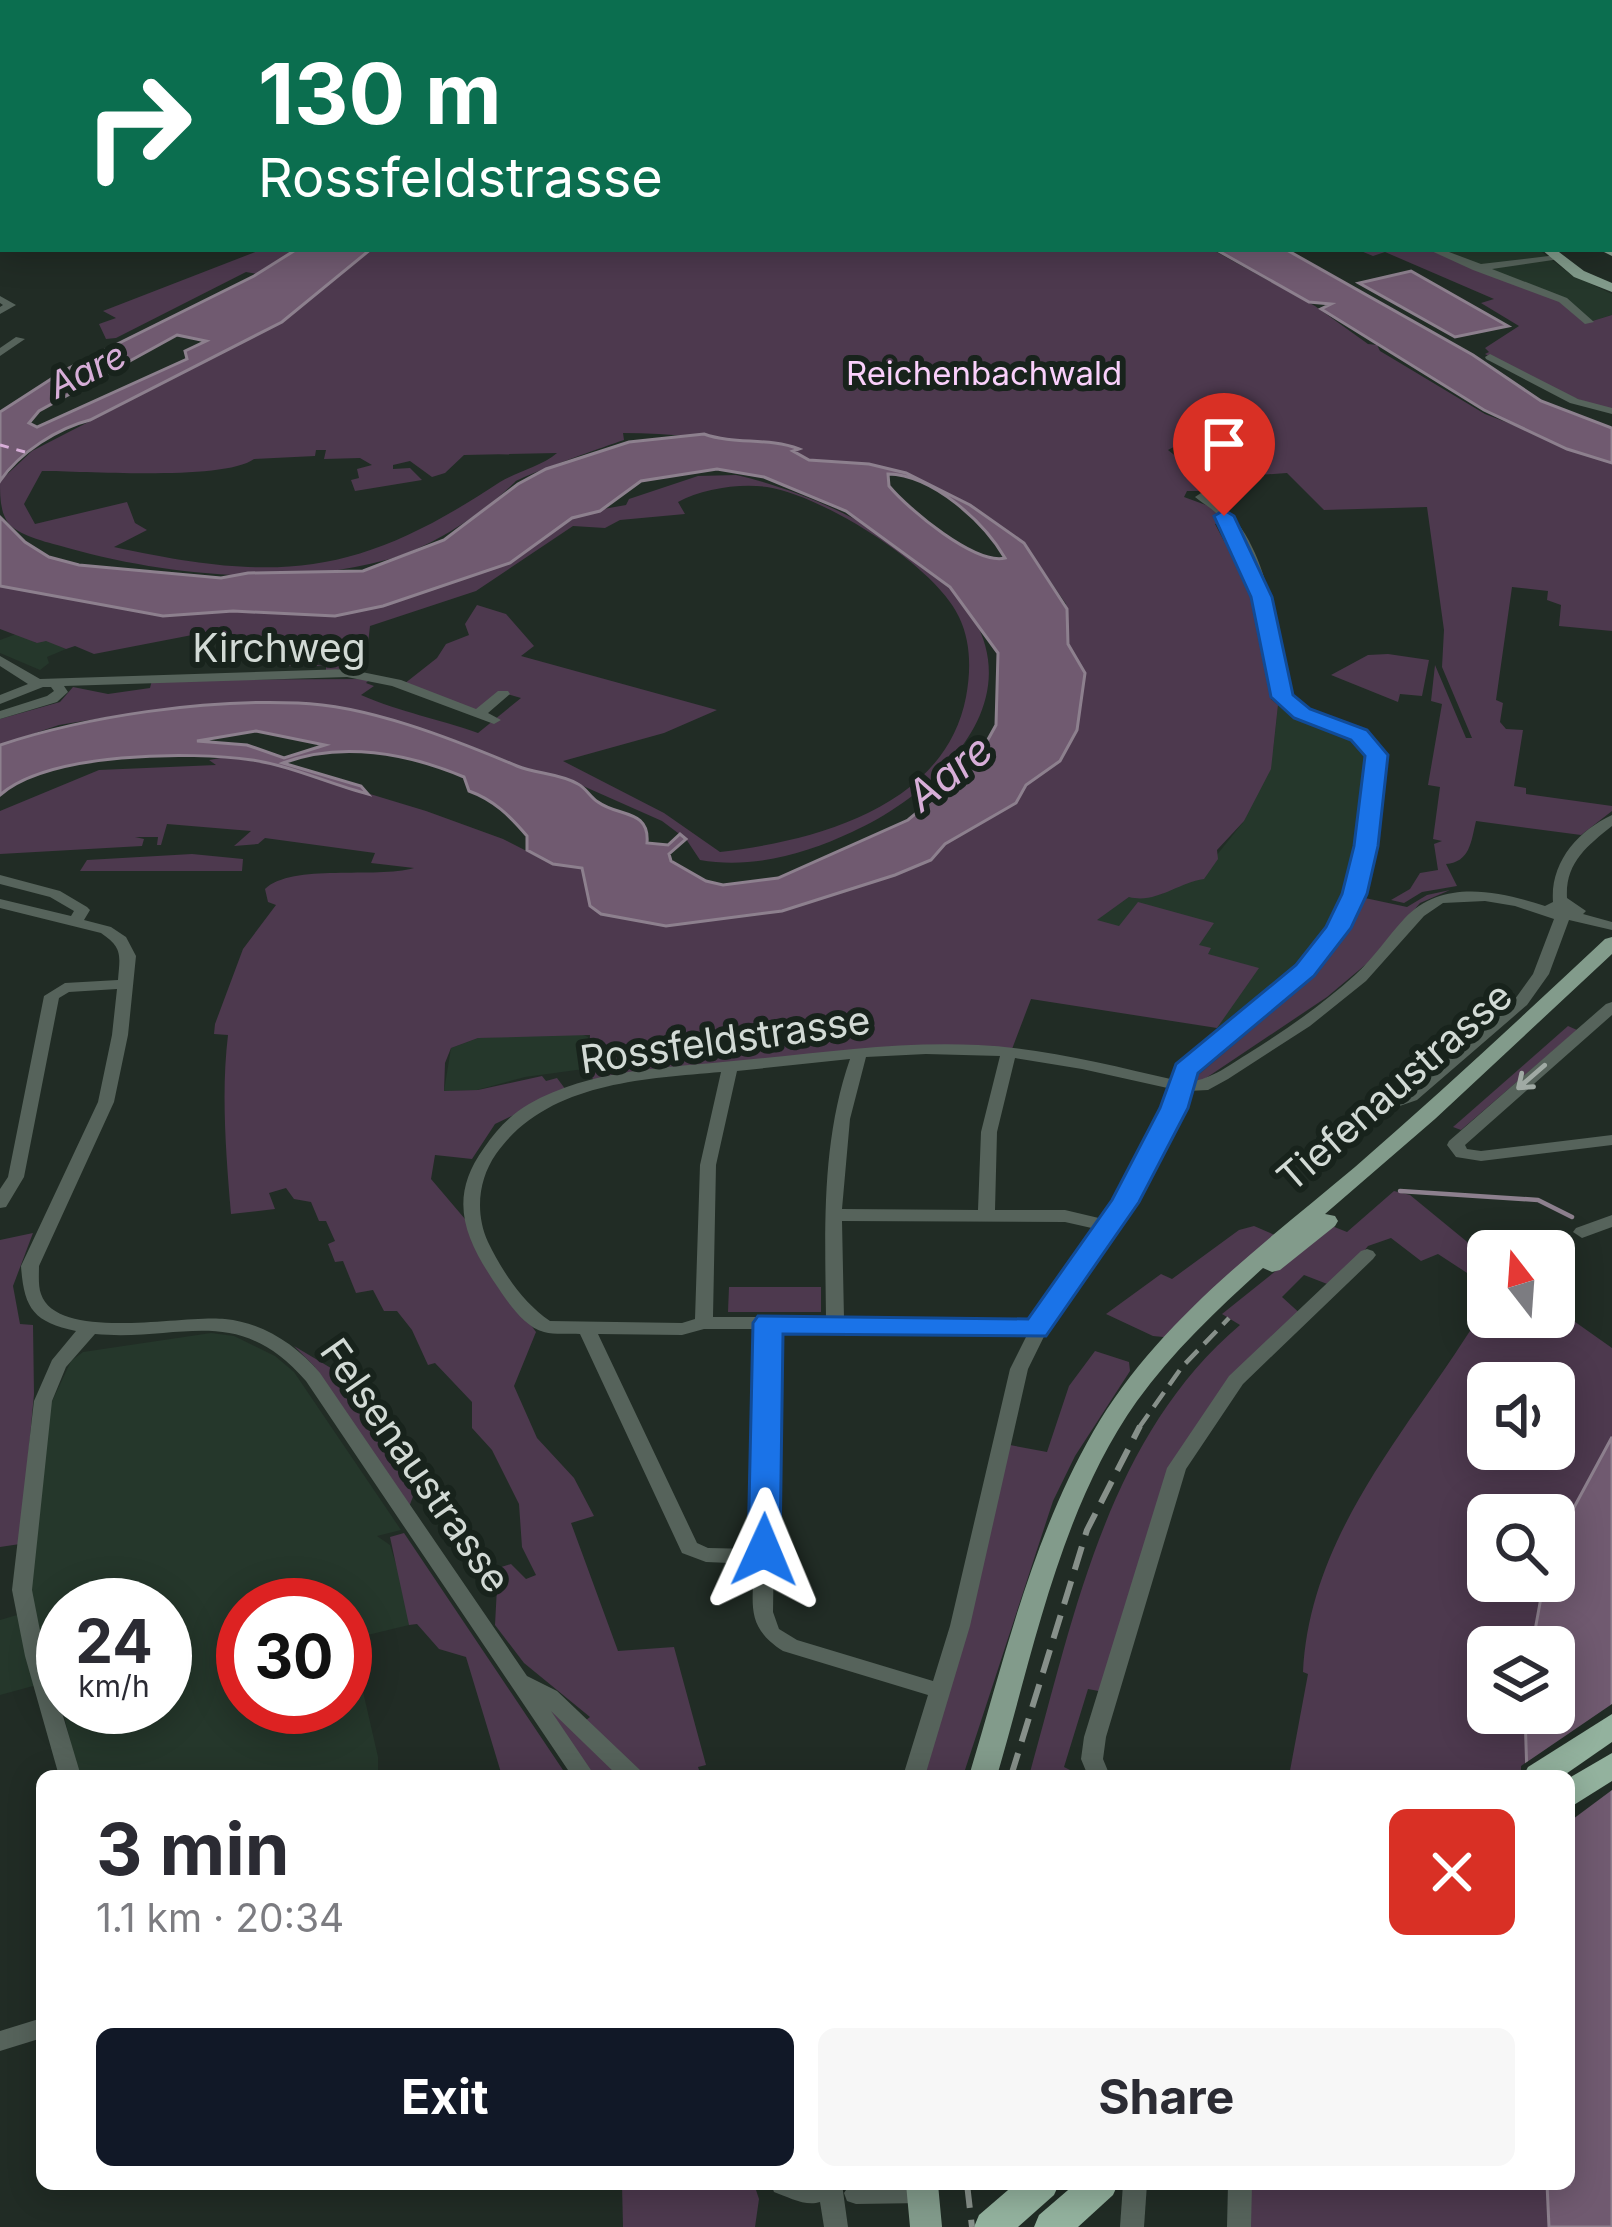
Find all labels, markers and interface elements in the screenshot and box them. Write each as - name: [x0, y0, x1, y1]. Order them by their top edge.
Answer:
- text: 130 m: [258, 43, 502, 144]
- icon: right: [60, 48, 216, 204]
- text: Rossfeldstrasse: [258, 145, 663, 210]
- water label: Aare: [40, 333, 133, 408]
- park label: Reichenbachwald: [846, 353, 1122, 393]
- pin: [1173, 393, 1275, 516]
- icon: arrive: [1191, 411, 1257, 477]
- street label: Kirchweg: [192, 624, 366, 671]
- water label: Aare: [895, 723, 1002, 822]
- street label: Tiefenaustrasse: [1267, 971, 1521, 1201]
- street label: Rossfeldstrasse: [577, 995, 873, 1083]
- one-way arrow: [1516, 1063, 1547, 1091]
- north arrow: [1467, 1230, 1575, 1338]
- map controls: [1467, 1230, 1575, 1734]
- street label: Felsenaustrasse: [311, 1329, 521, 1601]
- button: sound: [1467, 1362, 1575, 1470]
- position arrow: [701, 1487, 827, 1613]
- button: search: [1467, 1494, 1575, 1602]
- speed limit sign: 30: [216, 1578, 372, 1734]
- text: 24: [75, 1605, 153, 1677]
- button: layers: [1467, 1626, 1575, 1734]
- text: km/h: [78, 1668, 150, 1704]
- text: 3 min: [96, 1805, 290, 1892]
- button: close: [1389, 1809, 1515, 1935]
- text: 1.1 km · 20:34: [96, 1894, 344, 1941]
- button: Exit: [96, 2028, 794, 2166]
- button: Share: [818, 2028, 1515, 2166]

